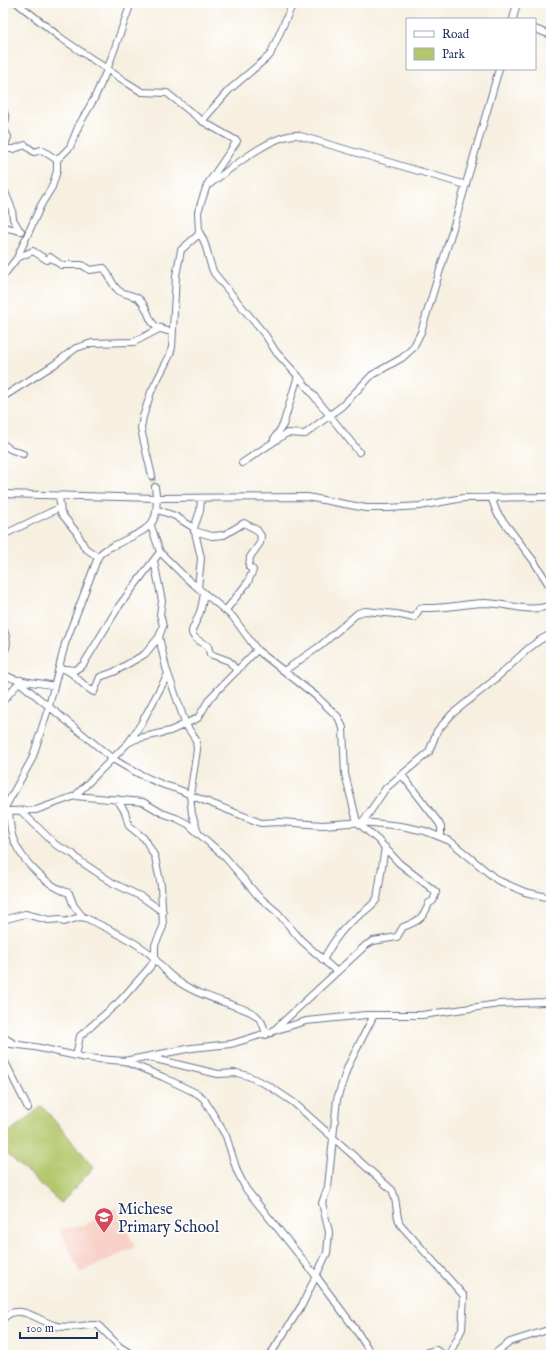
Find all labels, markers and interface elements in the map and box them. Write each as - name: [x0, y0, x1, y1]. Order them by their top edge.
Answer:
- legend: [406, 18, 536, 70]
- text: Road: [442, 27, 470, 42]
- text: Park: [442, 47, 465, 62]
- place label: Michese Primary School: [118, 1200, 220, 1238]
- school or university icon: Michese Primary School: [93, 1206, 115, 1234]
- scale bar: [20, 1314, 97, 1340]
- text: 100 m: [26, 1321, 54, 1336]

